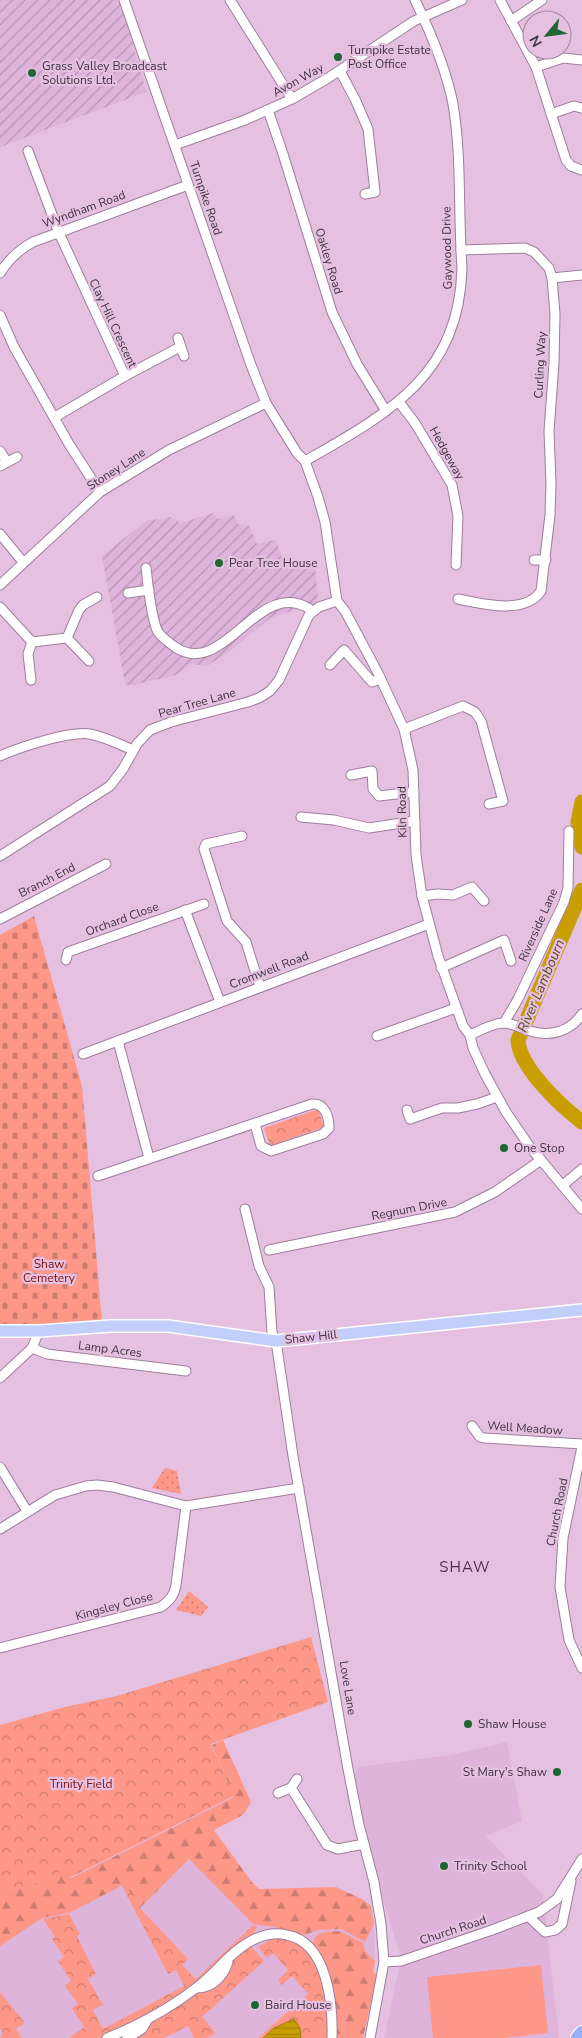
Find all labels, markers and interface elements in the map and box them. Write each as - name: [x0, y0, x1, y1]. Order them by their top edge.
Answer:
- north arrow: [522, 10, 572, 60]
- text: N: [525, 32, 547, 50]
- place label: Turnpike Estate Post Office: [348, 42, 431, 72]
- marker: Turnpike Estate Post Office: [332, 51, 344, 63]
- place label: Grass Valley Broadcast Solutions Ltd.: [42, 58, 167, 88]
- street label: Avon Way: [270, 59, 327, 101]
- marker: Grass Valley Broadcast Solutions Ltd.: [26, 67, 38, 79]
- street label: Turnpike Road: [186, 159, 226, 237]
- street label: Wyndham Road: [40, 187, 128, 231]
- street label: Gaywood Drive: [438, 206, 456, 290]
- street label: Oakley Road: [311, 226, 347, 296]
- street label: Clay Hill Crescent: [85, 276, 141, 371]
- street label: Curling Way: [530, 330, 550, 399]
- street label: Hedgeway: [426, 424, 469, 483]
- street label: Stoney Lane: [84, 444, 148, 494]
- place label: Pear Tree House: [229, 555, 318, 571]
- marker: Pear Tree House: [213, 557, 225, 569]
- street label: Pear Tree Lane: [156, 684, 238, 722]
- street label: Kiln Road: [394, 786, 410, 838]
- street label: Branch End: [16, 859, 78, 901]
- street label: Riverside Lane: [515, 886, 561, 964]
- street label: Orchard Close: [83, 898, 161, 940]
- water label: River Lambourn: [513, 936, 569, 1036]
- street label: Cromwell Road: [227, 948, 311, 992]
- place label: One Stop: [514, 1140, 565, 1156]
- marker: One Stop: [498, 1142, 510, 1154]
- street label: Regnum Drive: [370, 1194, 448, 1224]
- park label: Shaw Cemetery: [23, 1256, 76, 1286]
- street label: Shaw Hill: [284, 1326, 338, 1348]
- street label: Lamp Acres: [77, 1337, 143, 1361]
- street label: Well Meadow: [487, 1417, 563, 1439]
- street label: Church Road: [543, 1476, 571, 1547]
- district label: SHAW: [439, 1557, 491, 1577]
- street label: Kingsley Close: [74, 1588, 154, 1624]
- street label: Love Lane: [336, 1660, 360, 1716]
- place label: Shaw House: [478, 1716, 546, 1732]
- marker: Shaw House: [462, 1718, 474, 1730]
- place label: St Mary's Shaw: [463, 1764, 547, 1780]
- marker: St Mary's Shaw: [551, 1766, 563, 1778]
- park label: Trinity Field: [50, 1776, 112, 1792]
- place label: Trinity School: [454, 1858, 528, 1874]
- marker: Trinity School: [438, 1860, 450, 1872]
- street label: Church Road: [418, 1912, 488, 1948]
- place label: Baird House: [265, 1997, 331, 2013]
- marker: Baird House: [249, 1999, 261, 2011]

